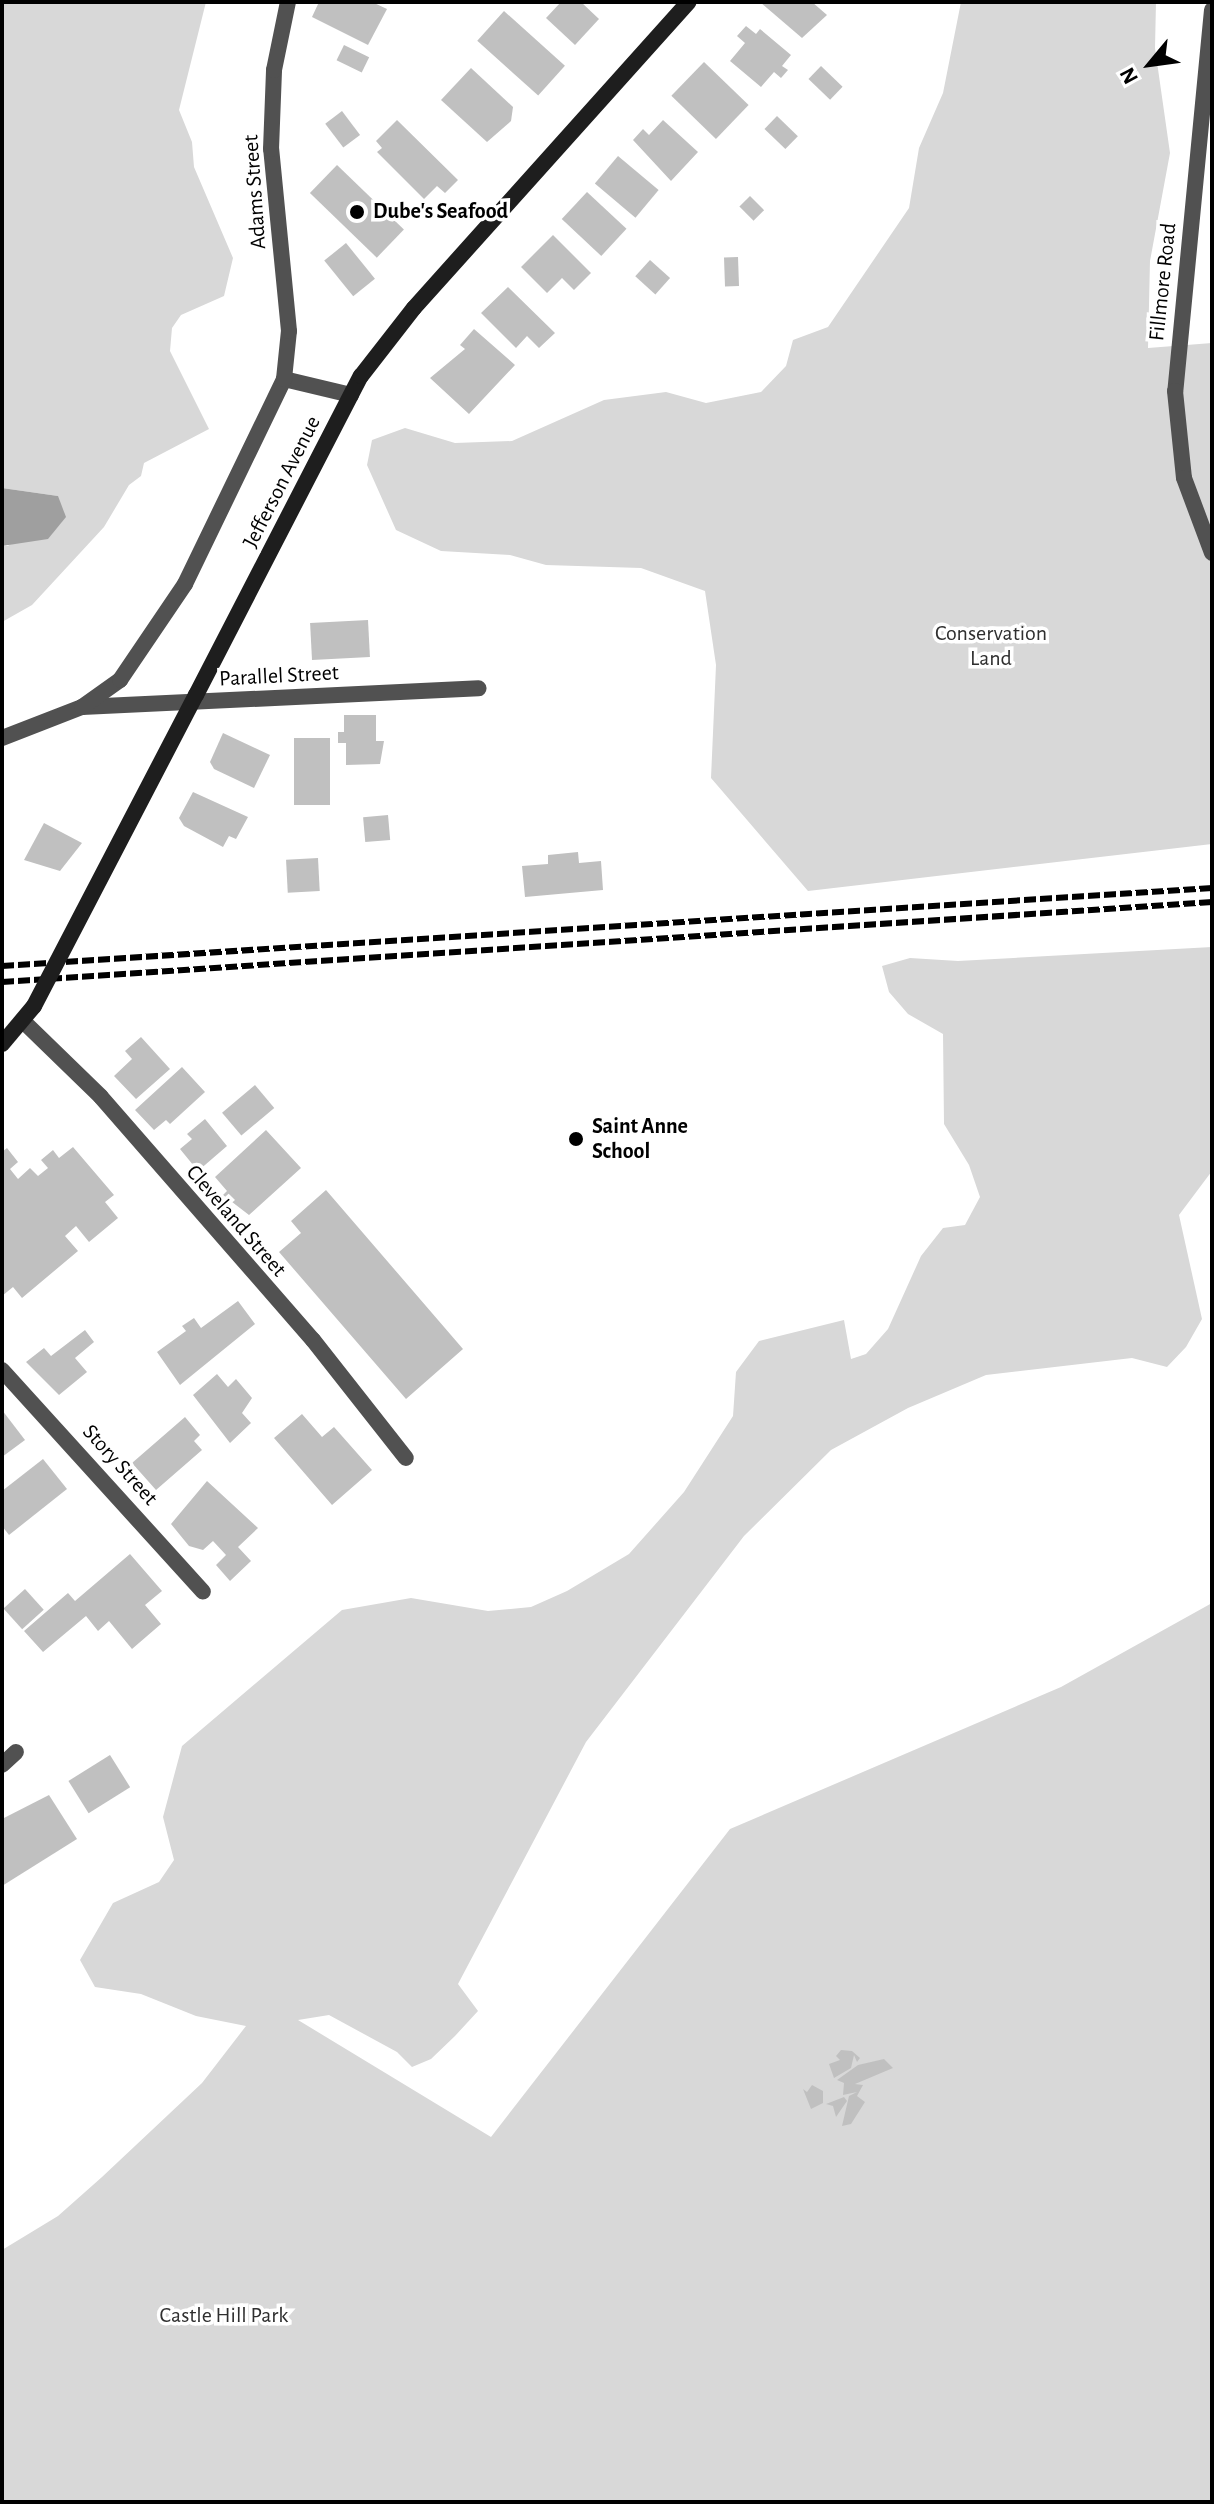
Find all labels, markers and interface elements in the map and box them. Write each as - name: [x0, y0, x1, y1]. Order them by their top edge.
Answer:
- north arrow: [1110, 24, 1190, 104]
- text: N: [1116, 64, 1142, 88]
- street label: Adams Street: [238, 134, 272, 250]
- place label: Dube's Seafood: [373, 199, 508, 225]
- marker: Dube's Seafood: [348, 203, 366, 221]
- street label: Fillmore Road: [1144, 222, 1182, 342]
- street label: Jefferson Avenue: [237, 412, 327, 552]
- park label: Conservation Land: [935, 620, 1047, 672]
- street label: Parallel Street: [219, 660, 339, 692]
- place label: Saint Anne School: [592, 1113, 688, 1164]
- marker: Saint Anne School: [567, 1130, 585, 1148]
- street label: Cleveland Street: [180, 1160, 292, 1282]
- street label: Story Street: [77, 1419, 163, 1511]
- park label: Castle Hill Park: [160, 2303, 288, 2329]

